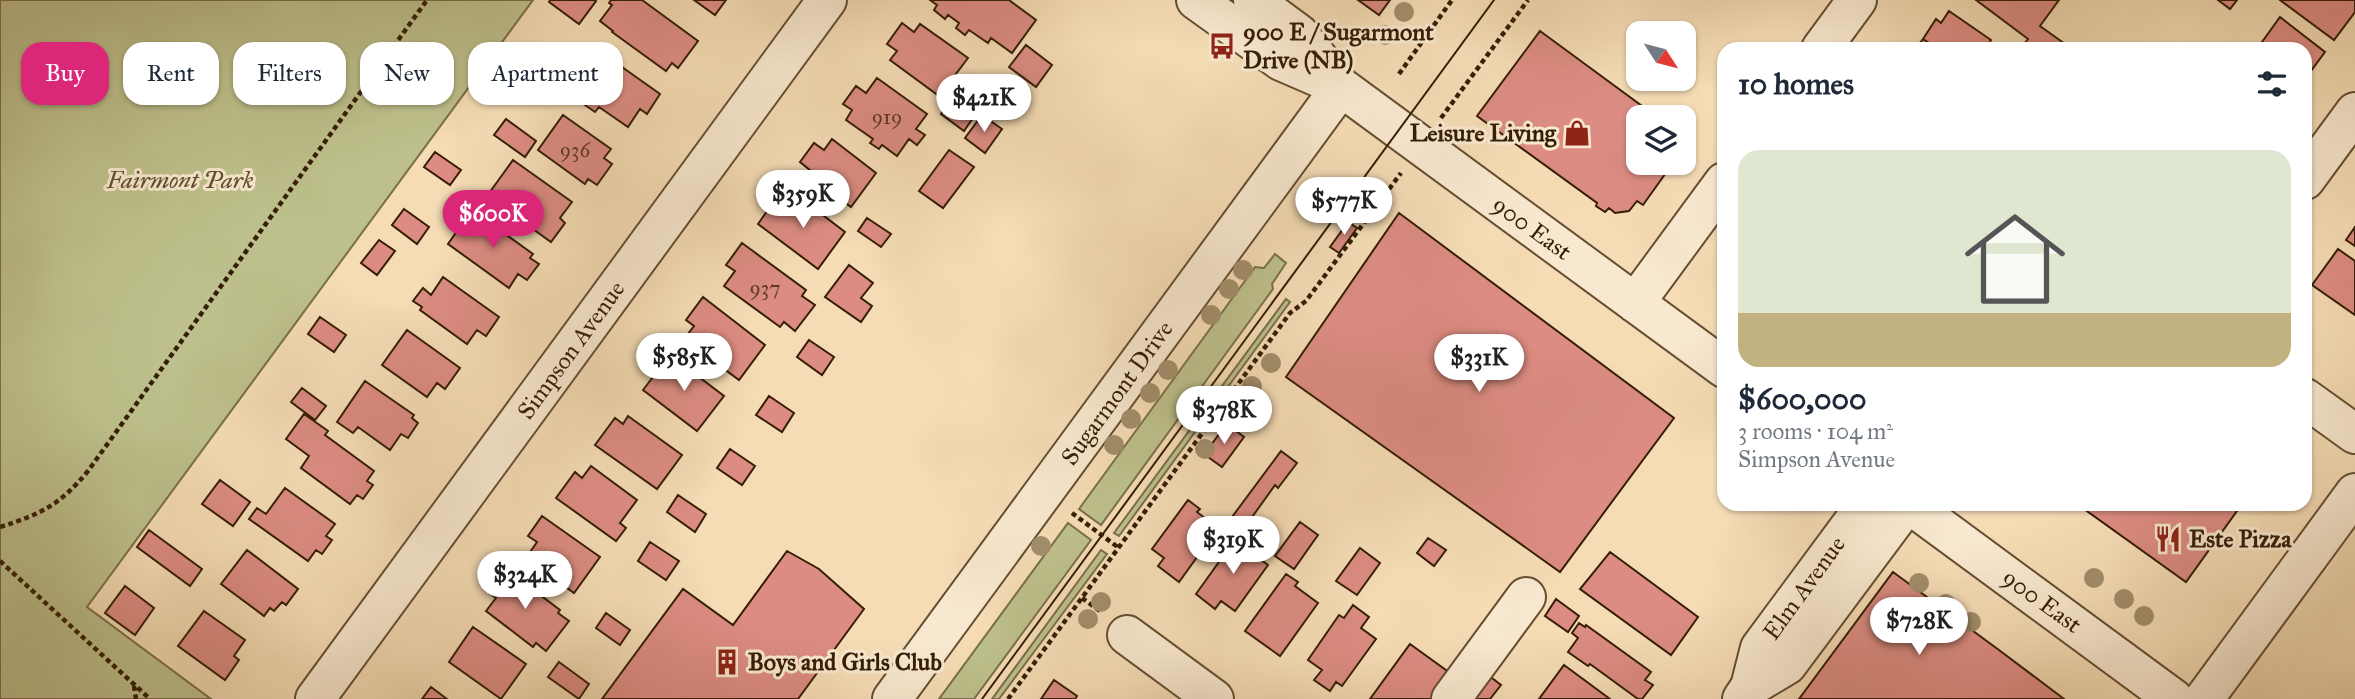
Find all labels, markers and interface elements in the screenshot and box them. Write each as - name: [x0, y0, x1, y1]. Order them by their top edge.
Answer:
- place label: 900 E / Sugarmont Drive (NB): [1243, 17, 1434, 75]
- north arrow: [1626, 21, 1696, 91]
- map controls: [1626, 21, 1696, 175]
- bus stop icon: 900 E / Sugarmont Drive (NB): [1207, 31, 1237, 61]
- chip: Buy: [21, 42, 109, 105]
- chip: Rent: [123, 42, 219, 105]
- chip: Filters: [233, 42, 346, 105]
- chip: New: [360, 42, 454, 105]
- chip: Apartment: [468, 42, 623, 105]
- icon: filters: [2253, 65, 2291, 103]
- text: 10 homes: [1738, 66, 1854, 102]
- pin: $421K: [935, 74, 1033, 134]
- text: $421K: [952, 83, 1016, 111]
- house number: 919: [872, 104, 902, 130]
- button: layers: [1626, 105, 1696, 175]
- place label: Leisure Living: [1410, 118, 1557, 148]
- shop icon: Leisure Living: [1562, 118, 1592, 148]
- house number: 936: [560, 137, 591, 163]
- park label: Fairmont Park: [106, 165, 254, 195]
- pin: $359K: [754, 170, 852, 230]
- pin: $577K: [1295, 177, 1393, 237]
- text: $359K: [772, 179, 834, 207]
- text: $577K: [1311, 186, 1377, 214]
- street label: 900 East: [1487, 189, 1578, 267]
- pin: $600K: [444, 190, 542, 250]
- icon: home: [1952, 196, 2078, 322]
- text: $600K: [459, 199, 527, 227]
- street label: Simpson Avenue: [511, 275, 631, 425]
- house number: 937: [750, 275, 780, 301]
- street label: Sugarmont Drive: [1055, 315, 1179, 471]
- pin: $585K: [635, 334, 733, 393]
- pin: $331K: [1430, 334, 1528, 394]
- text: $585K: [652, 342, 716, 370]
- text: $331K: [1450, 343, 1508, 371]
- text: $600,000: [1738, 381, 1866, 417]
- pin: $378K: [1175, 386, 1273, 446]
- text: $378K: [1192, 395, 1256, 423]
- text: 3 rooms · 104 m²: [1738, 417, 1893, 445]
- text: Simpson Avenue: [1738, 445, 1895, 473]
- pin: $319K: [1184, 516, 1282, 576]
- restaurant icon: Este Pizza: [2153, 524, 2183, 554]
- place label: Este Pizza: [2189, 524, 2292, 554]
- text: $319K: [1203, 525, 1263, 553]
- street label: Elm Avenue: [1756, 530, 1852, 646]
- pin: $324K: [476, 552, 574, 611]
- text: $324K: [493, 560, 557, 588]
- street label: 900 East: [1997, 562, 2088, 640]
- pin: $728K: [1870, 598, 1968, 657]
- text: $728K: [1886, 606, 1952, 634]
- building icon: Boys and Girls Club: [712, 647, 742, 677]
- place label: Boys and Girls Club: [748, 647, 942, 677]

